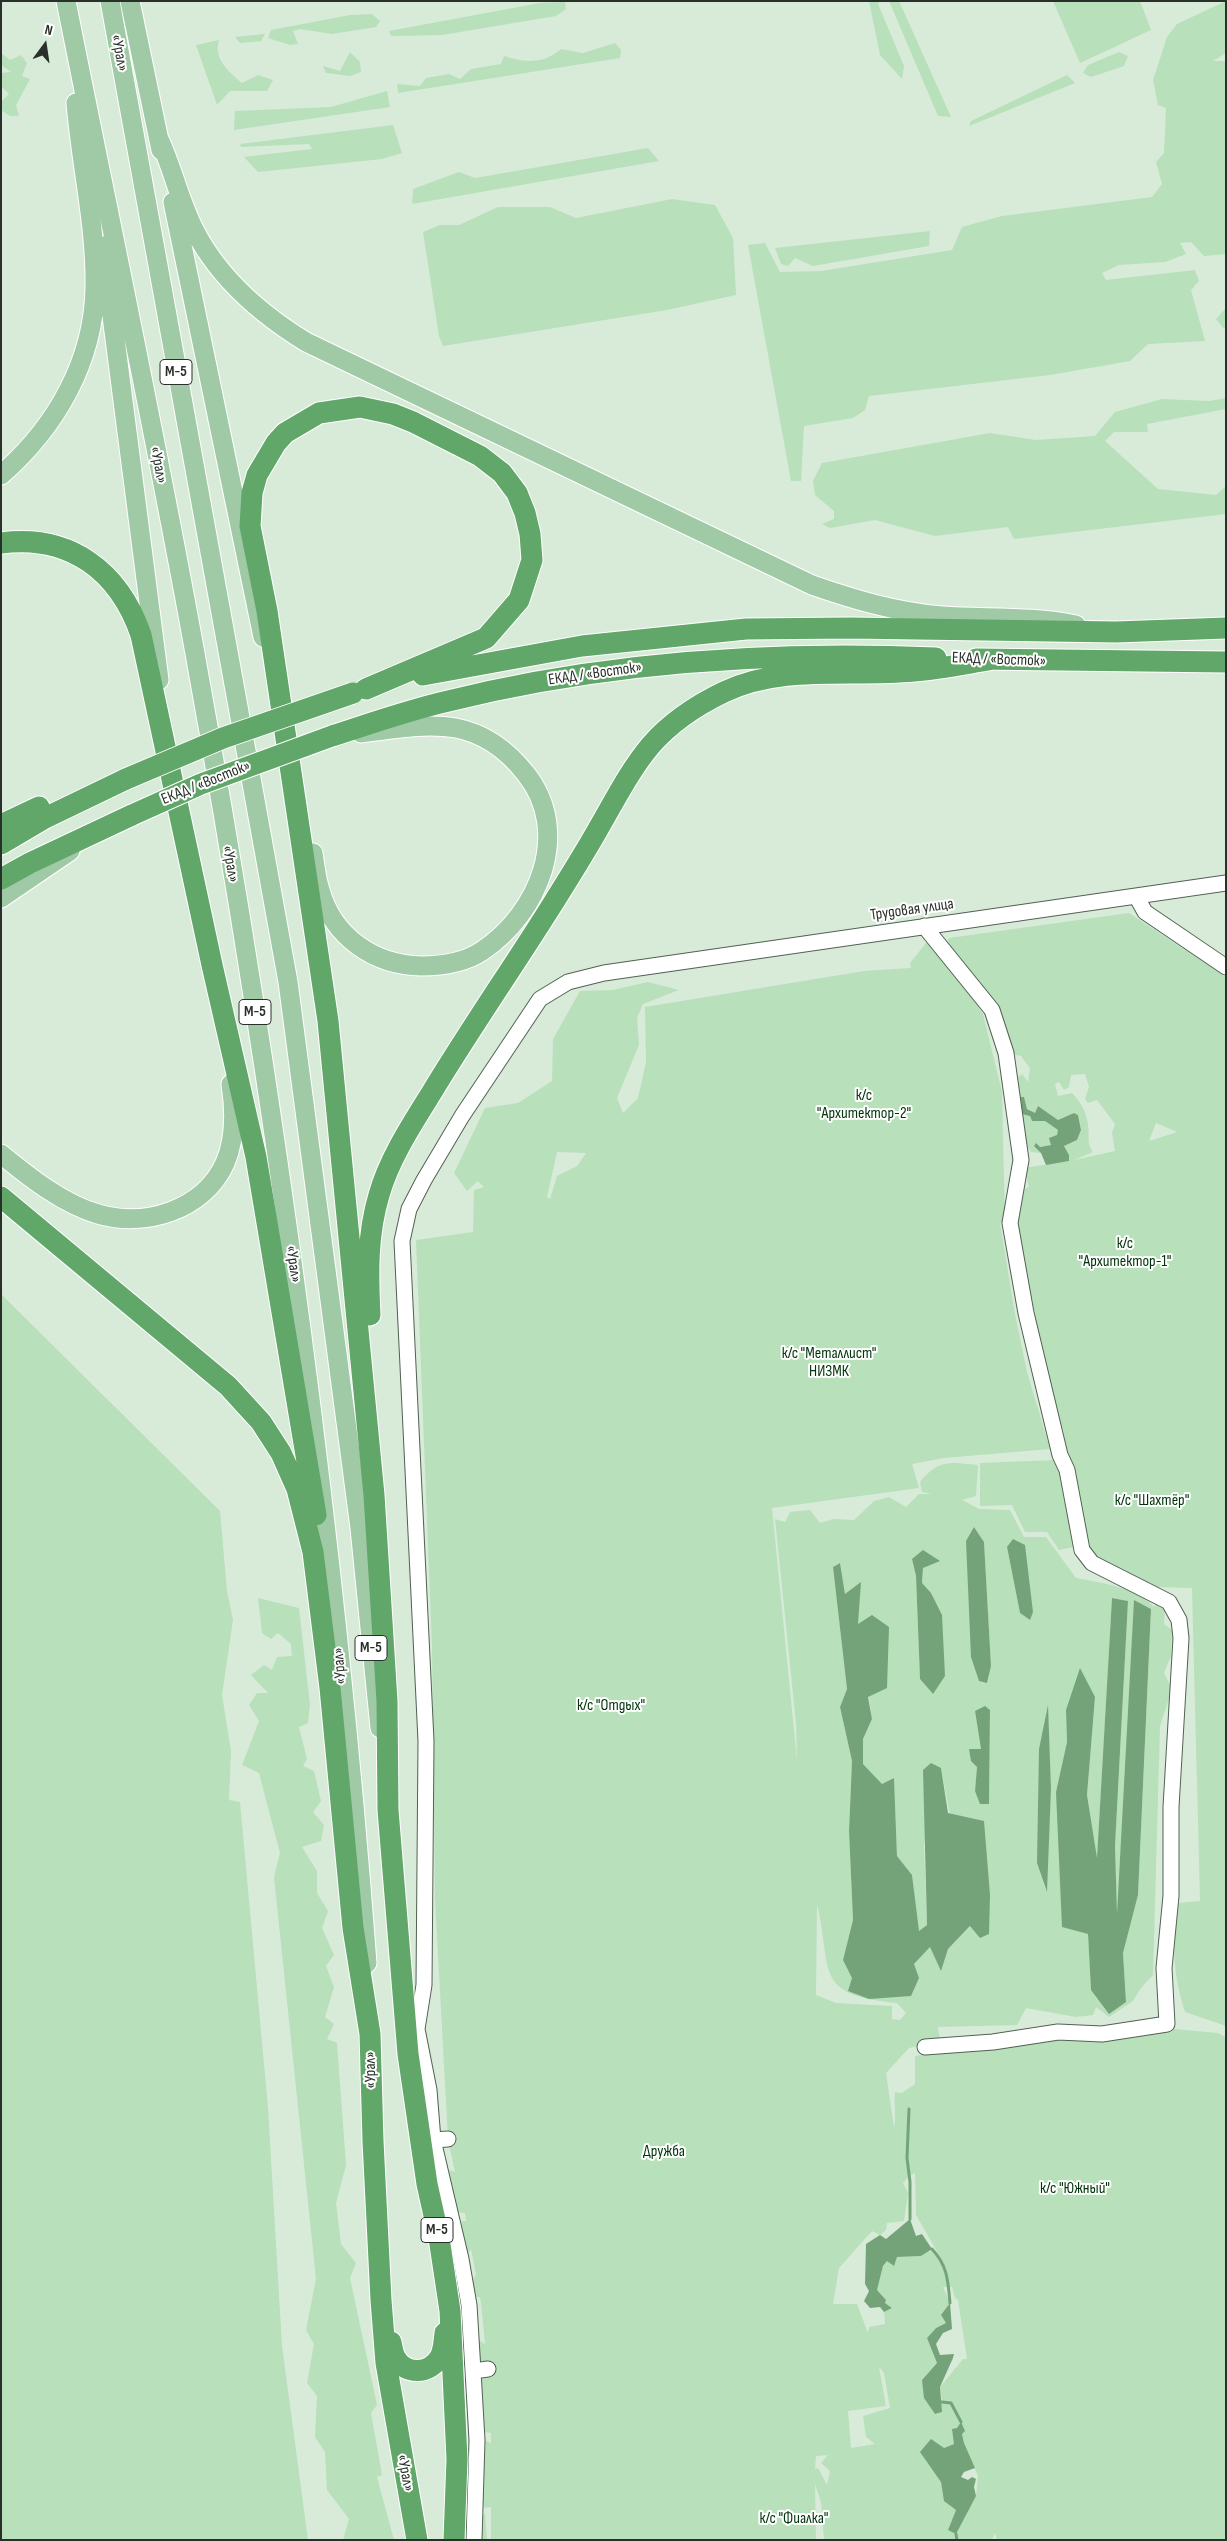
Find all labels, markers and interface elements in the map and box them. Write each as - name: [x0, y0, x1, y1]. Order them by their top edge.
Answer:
- north arrow: [20, 20, 70, 70]
- text: N: [43, 21, 54, 39]
- street label: «Урал»: [106, 33, 132, 73]
- road number: М-5: [160, 360, 192, 384]
- street label: «Урал»: [145, 445, 171, 485]
- street label: ЕКАД / «Восток»: [952, 649, 1046, 671]
- street label: ЕКАД / «Восток»: [547, 658, 643, 690]
- street label: ЕКАД / «Восток»: [159, 756, 253, 810]
- street label: «Урал»: [217, 844, 243, 884]
- street label: Трудовая улица: [869, 895, 955, 925]
- road number: М-5: [239, 1000, 271, 1024]
- park label: к/с "Архитектор-2": [817, 1086, 911, 1124]
- park label: к/с "Архитектор-1": [1078, 1234, 1172, 1272]
- street label: «Урал»: [281, 1244, 305, 1284]
- park label: к/с "Металлист" НИЗМК: [782, 1344, 876, 1382]
- park label: к/с "Шахтёр": [1115, 1491, 1189, 1511]
- road number: М-5: [355, 1636, 387, 1660]
- street label: «Урал»: [329, 1647, 351, 1685]
- park label: к/с "Отдых": [577, 1696, 645, 1716]
- street label: «Урал»: [361, 2051, 381, 2089]
- park label: Дружба: [643, 2142, 685, 2162]
- park label: к/с "Южный": [1040, 2179, 1110, 2199]
- road number: М-5: [421, 2218, 453, 2242]
- street label: «Урал»: [392, 2453, 418, 2493]
- park label: к/с "Фиалка": [759, 2509, 829, 2529]

